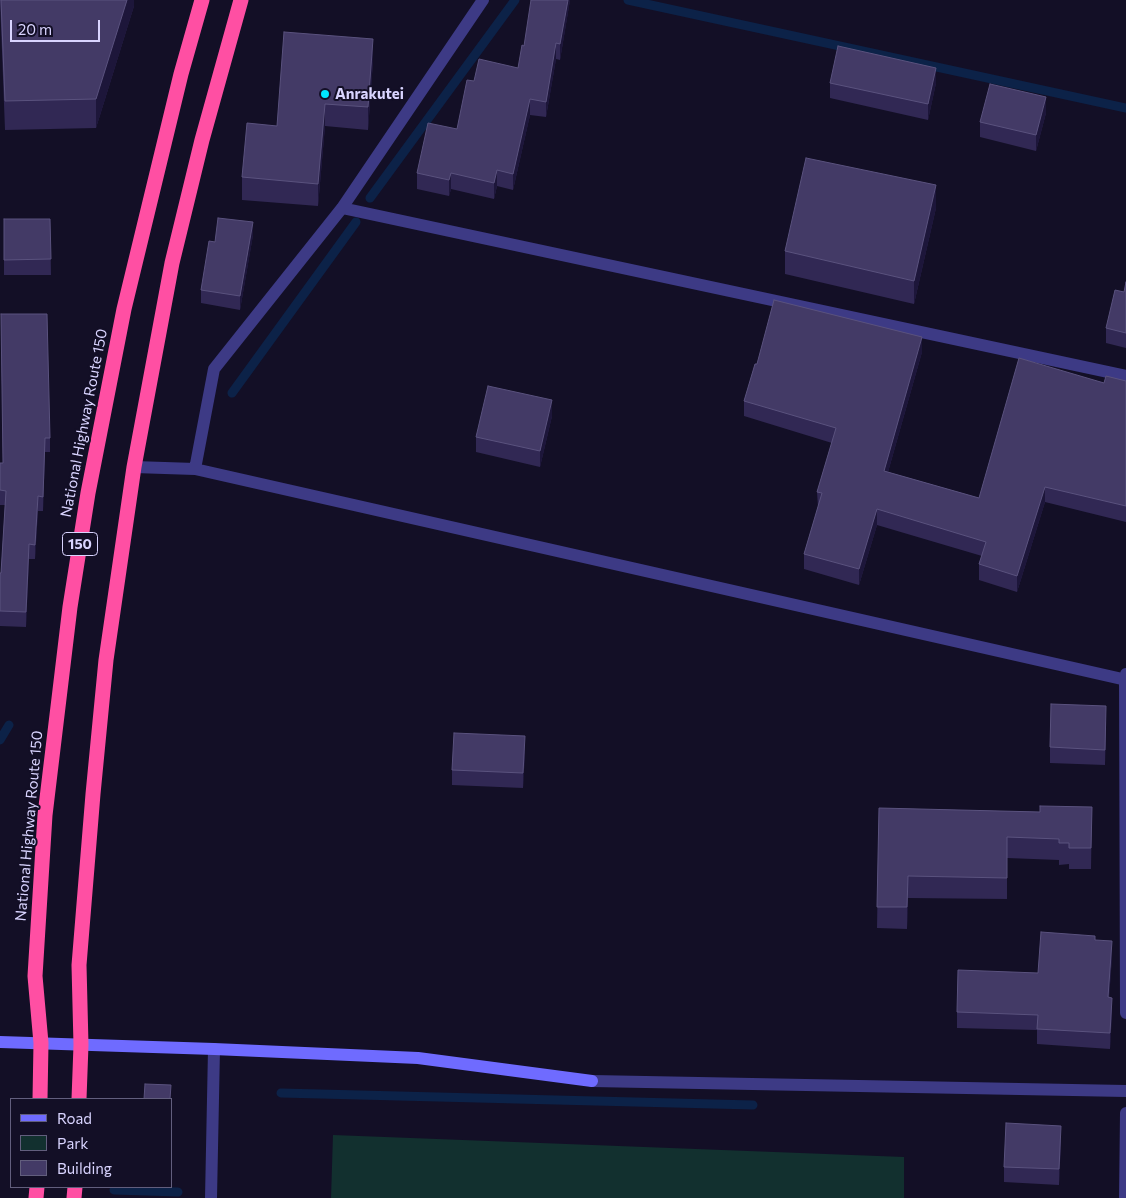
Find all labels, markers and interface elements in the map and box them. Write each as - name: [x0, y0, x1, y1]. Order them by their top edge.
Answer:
- scale bar: [12, 10, 102, 42]
- text: 20 m: [18, 20, 52, 38]
- place label: Anrakutei: [335, 85, 404, 103]
- marker: Anrakutei: [319, 88, 331, 100]
- street label: National Highway Route 150: [57, 327, 111, 519]
- road number: 150: [62, 532, 98, 556]
- street label: National Highway Route 150: [12, 730, 46, 922]
- legend: [10, 1098, 172, 1188]
- text: Road: [57, 1109, 92, 1127]
- text: Park: [57, 1134, 88, 1152]
- text: Building: [57, 1159, 112, 1177]

